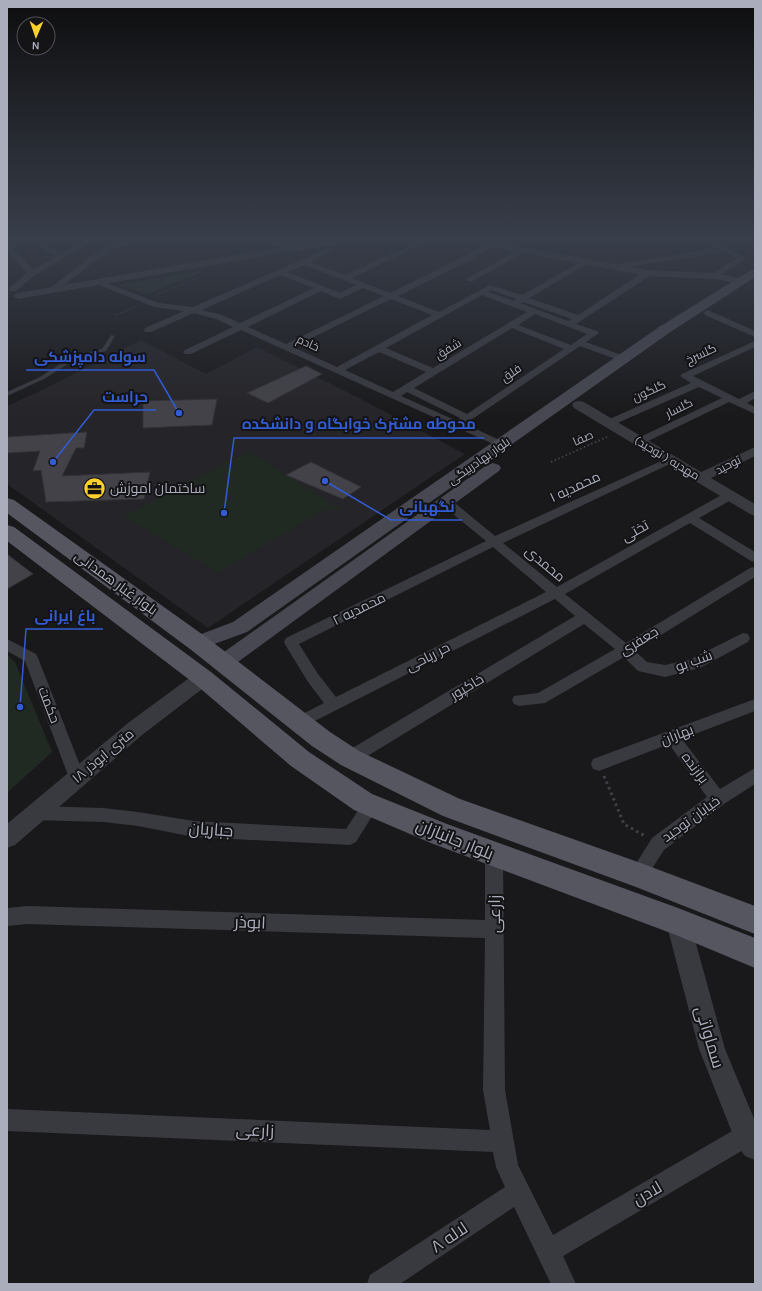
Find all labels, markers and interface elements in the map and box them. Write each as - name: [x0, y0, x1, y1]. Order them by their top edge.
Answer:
- north arrow: [16, 16, 56, 56]
- text: N: [31, 39, 40, 52]
- street label: خادم: [294, 332, 322, 355]
- street label: شفق: [432, 336, 464, 362]
- street label: گلسرخ: [683, 341, 719, 368]
- callout: سوله دامپزشکی: [26, 343, 154, 370]
- text: سوله دامپزشکی: [34, 348, 146, 368]
- street label: فلق: [498, 361, 524, 385]
- street label: گلگون: [630, 377, 668, 405]
- callout: حراست: [94, 383, 156, 410]
- text: حراست: [102, 388, 148, 406]
- street label: گلسار: [662, 395, 695, 421]
- callout: محوطه مشترک خوابگاه و دانشکده: [234, 411, 484, 438]
- text: محوطه مشترک خوابگاه و دانشکده: [242, 415, 476, 433]
- street label: صفا: [571, 427, 595, 449]
- street label: مهدیه ( توحید): [632, 433, 702, 483]
- street label: بلوار بهادربیگی: [445, 434, 513, 488]
- street label: توحید: [713, 452, 744, 477]
- street label: محمدیه ۱: [547, 468, 603, 506]
- office icon: ساختمان اموزش: [82, 475, 108, 501]
- place label: ساختمان اموزش: [110, 480, 205, 497]
- callout: نگهبانی: [391, 493, 462, 520]
- text: نگهبانی: [399, 498, 455, 516]
- street label: تختی: [618, 516, 652, 545]
- street label: محمدی: [522, 542, 568, 586]
- street label: بلوار غبار همدانی: [71, 547, 161, 619]
- street label: محمدیه ۲: [330, 589, 388, 629]
- callout: باغ ایرانی: [26, 602, 103, 629]
- text: باغ ایرانی: [34, 607, 96, 626]
- street label: جعفری: [616, 623, 662, 659]
- street label: حر ریاحی: [403, 639, 453, 675]
- street label: شب بو: [673, 646, 715, 676]
- street label: خاکپور: [446, 670, 488, 705]
- street label: حکمت: [34, 684, 64, 726]
- street label: بهاران: [658, 721, 696, 749]
- street label: ۱۸ متری ابوذر: [69, 725, 137, 787]
- street label: برازنده: [678, 749, 712, 787]
- street label: خیابان توحید: [659, 792, 723, 846]
- street label: بلوار جانبازان: [413, 814, 497, 865]
- street label: جباریان: [188, 817, 234, 842]
- street label: زارعی: [484, 895, 505, 933]
- street label: ابوذر: [233, 911, 266, 934]
- street label: سماواتی: [690, 1003, 729, 1071]
- street label: زارعی: [235, 1119, 275, 1142]
- street label: لادن: [629, 1177, 666, 1210]
- street label: لاله ۸: [427, 1217, 471, 1257]

